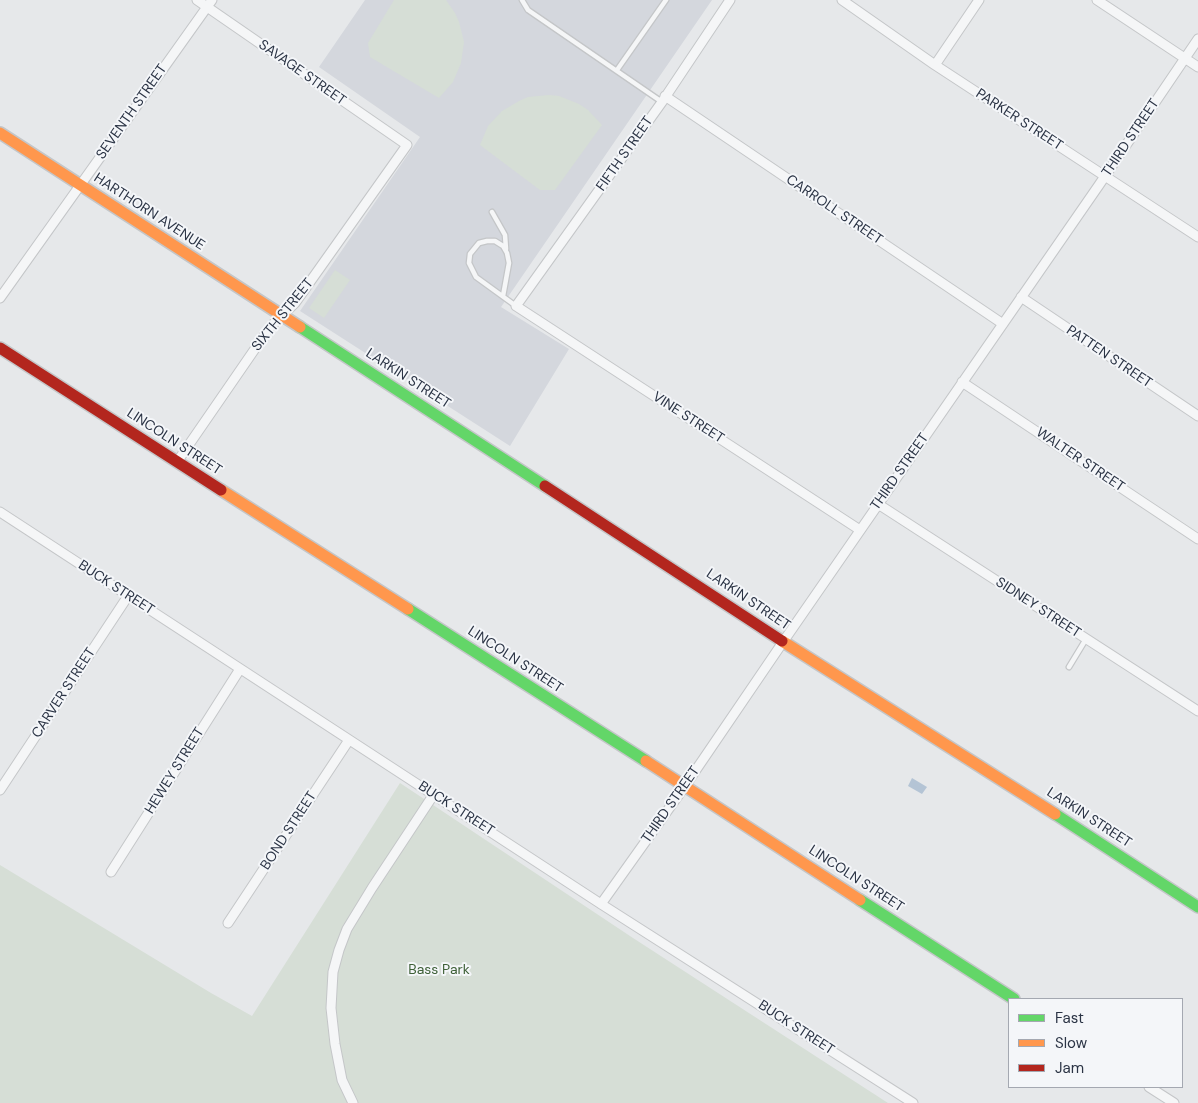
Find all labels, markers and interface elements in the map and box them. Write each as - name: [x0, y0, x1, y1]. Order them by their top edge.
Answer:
- street label: SAVAGE STREET: [255, 37, 349, 109]
- street label: SEVENTH STREET: [93, 61, 171, 163]
- street label: PARKER STREET: [972, 86, 1066, 154]
- street label: THIRD STREET: [1099, 96, 1163, 180]
- street label: FIFTH STREET: [593, 114, 657, 194]
- street label: HARTHORN AVENUE: [90, 170, 208, 254]
- street label: CARROLL STREET: [783, 172, 885, 248]
- street label: SIXTH STREET: [249, 275, 317, 355]
- street label: PATTEN STREET: [1063, 322, 1155, 392]
- street label: LARKIN STREET: [363, 345, 453, 413]
- street label: VINE STREET: [649, 389, 727, 447]
- street label: LINCOLN STREET: [123, 405, 225, 479]
- street label: WALTER STREET: [1033, 424, 1127, 496]
- street label: THIRD STREET: [867, 430, 933, 514]
- street label: BUCK STREET: [75, 557, 157, 619]
- street label: LARKIN STREET: [703, 566, 793, 634]
- street label: SIDNEY STREET: [992, 574, 1084, 642]
- street label: LINCOLN STREET: [464, 623, 566, 697]
- street label: CARVER STREET: [29, 645, 99, 741]
- street label: HEWEY STREET: [142, 725, 208, 817]
- street label: THIRD STREET: [638, 763, 704, 847]
- street label: BUCK STREET: [415, 778, 497, 840]
- street label: LARKIN STREET: [1044, 784, 1134, 852]
- street label: BOND STREET: [257, 789, 321, 873]
- street label: LINCOLN STREET: [805, 842, 907, 916]
- park label: Bass Park: [408, 962, 470, 978]
- street label: BUCK STREET: [755, 997, 837, 1059]
- legend: [1008, 998, 1183, 1088]
- text: Fast: [1055, 1008, 1084, 1028]
- text: Slow: [1055, 1033, 1087, 1053]
- text: Jam: [1055, 1058, 1084, 1078]

